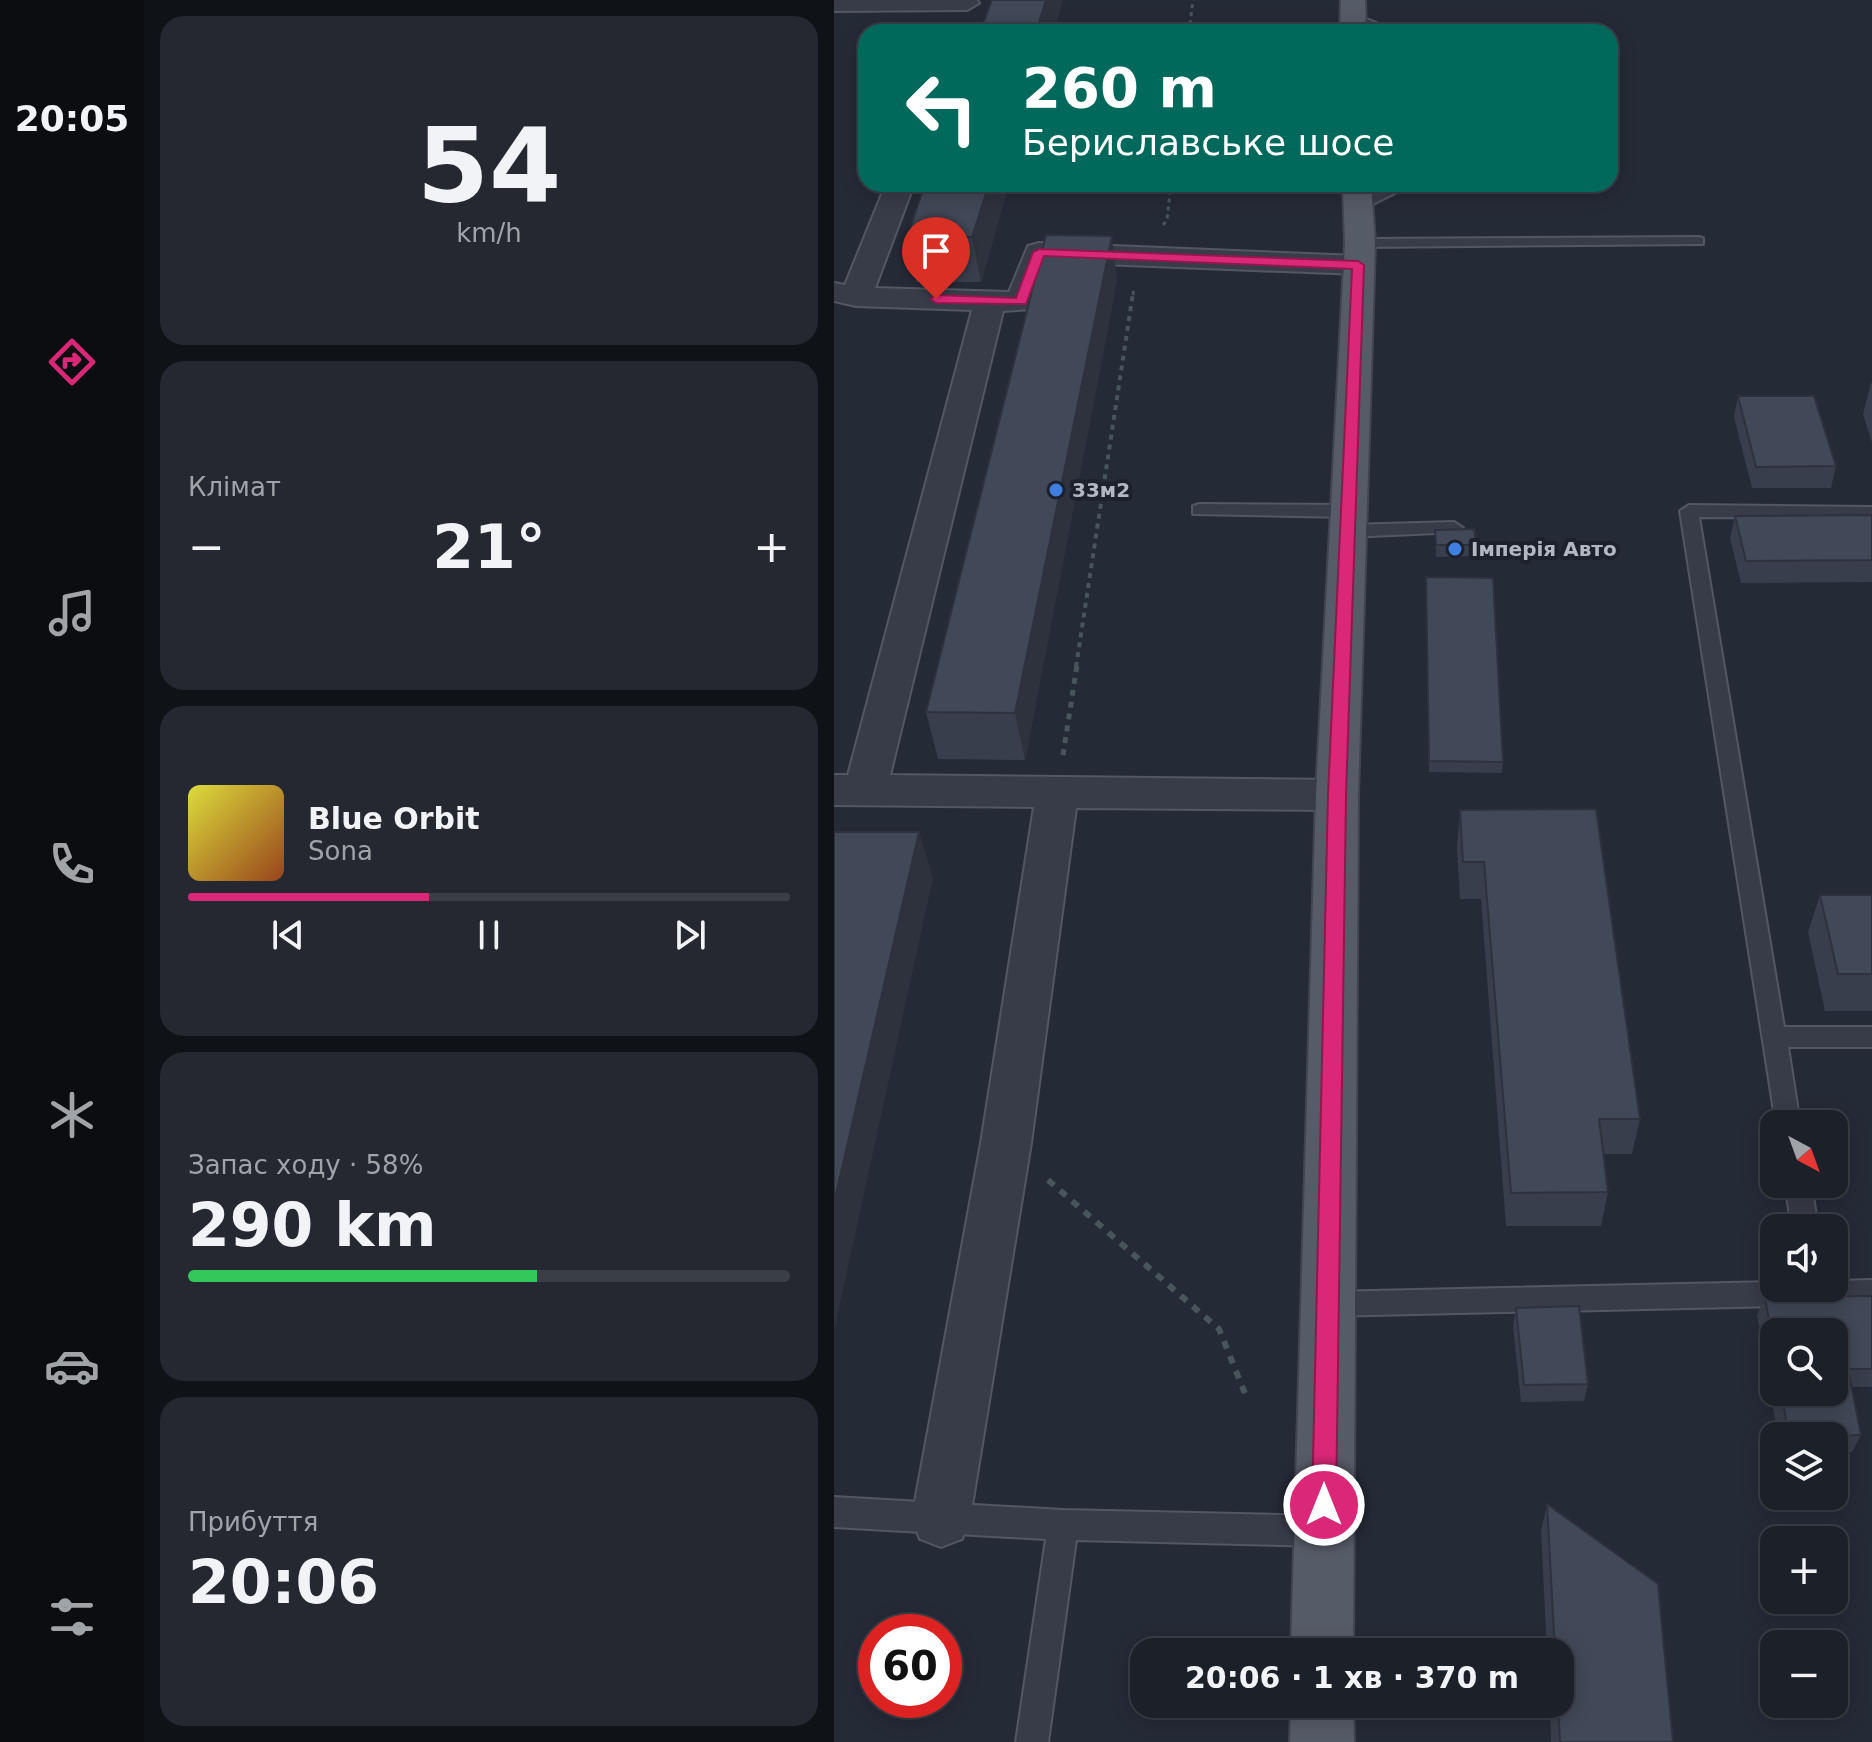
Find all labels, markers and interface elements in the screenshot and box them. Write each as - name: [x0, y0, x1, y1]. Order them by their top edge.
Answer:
- text: 260 m: [1022, 55, 1217, 120]
- icon: left: [890, 56, 994, 160]
- text: 20:05: [15, 98, 129, 139]
- text: 54: [417, 105, 561, 227]
- text: Бериславське шосе: [1022, 122, 1394, 163]
- pin: [902, 217, 970, 299]
- text: km/h: [456, 218, 522, 248]
- icon: arrive: [914, 229, 958, 273]
- icon: directions: [44, 334, 100, 390]
- text: Клімат: [188, 472, 281, 502]
- place label: 33м2: [1072, 478, 1130, 502]
- marker: 33м2: [1047, 481, 1065, 499]
- text: 21°: [432, 512, 546, 582]
- text: −: [188, 521, 225, 572]
- text: +: [753, 521, 790, 572]
- place label: Імперія Авто: [1471, 537, 1617, 561]
- marker: Імперія Авто: [1446, 540, 1464, 558]
- icon: music: [44, 585, 100, 641]
- text: Blue Orbit: [308, 801, 480, 836]
- icon: phone: [44, 836, 100, 892]
- text: Sona: [308, 836, 373, 866]
- icon: previous: [266, 913, 310, 957]
- icon: pause: [467, 913, 511, 957]
- icon: next: [668, 913, 712, 957]
- icon: climate: [44, 1087, 100, 1143]
- north arrow: [1760, 1110, 1848, 1198]
- map controls: [1760, 1110, 1848, 1718]
- text: Запас ходу · 58%: [188, 1150, 423, 1180]
- text: 290 km: [188, 1190, 437, 1260]
- button: sound: [1760, 1214, 1848, 1302]
- button: search: [1760, 1318, 1848, 1406]
- icon: car: [44, 1338, 100, 1394]
- button: layers: [1760, 1422, 1848, 1510]
- position arrow: [1282, 1463, 1366, 1547]
- text: Прибуття: [188, 1507, 318, 1537]
- button: +: [1760, 1526, 1848, 1614]
- text: 20:06: [188, 1547, 379, 1617]
- icon: filters: [44, 1589, 100, 1645]
- speed limit sign: 60: [858, 1614, 962, 1718]
- button: −: [1760, 1630, 1848, 1718]
- text: 20:06 · 1 хв · 370 m: [1185, 1660, 1519, 1695]

